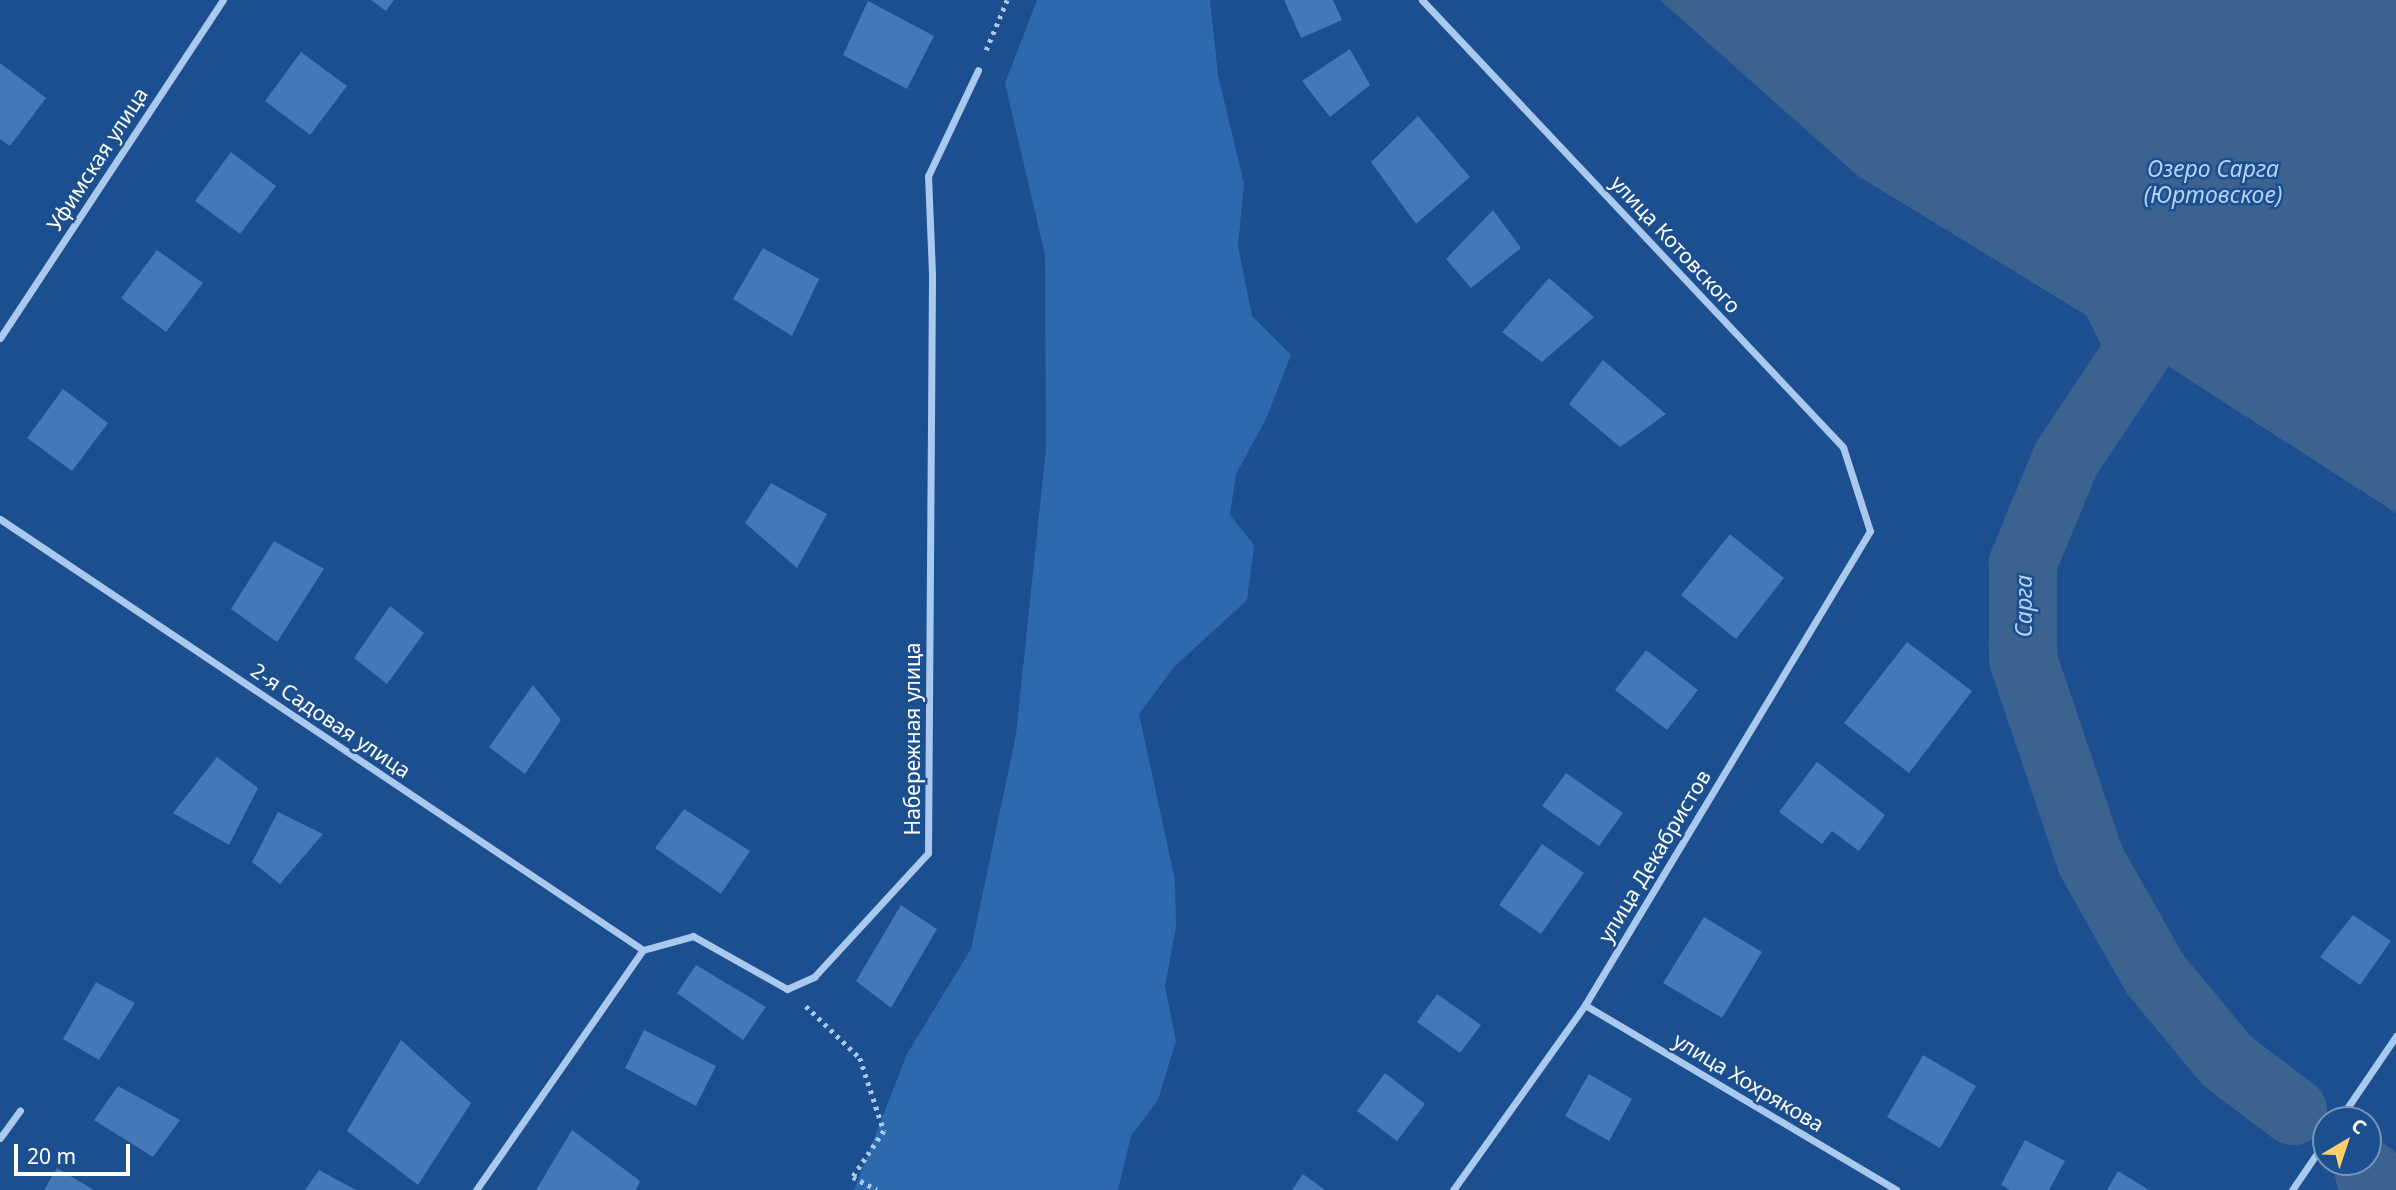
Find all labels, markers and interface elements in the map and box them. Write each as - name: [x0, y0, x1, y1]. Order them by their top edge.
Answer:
- street label: Уфимская улица: [41, 82, 153, 236]
- water label: Озеро Сарга (Юртовское): [2144, 154, 2282, 208]
- street label: улица Котовского: [1606, 170, 1746, 318]
- water label: Сарга: [2009, 575, 2037, 637]
- street label: Набережная улица: [899, 643, 925, 835]
- street label: 2-я Садовая улица: [246, 657, 416, 783]
- street label: улица Декабристов: [1593, 765, 1715, 947]
- street label: улица Хохрякова: [1669, 1027, 1829, 1137]
- north arrow: [2312, 1106, 2382, 1176]
- text: С: [2346, 1112, 2372, 1140]
- scale bar: [18, 1130, 133, 1174]
- text: 20 m: [27, 1142, 76, 1170]

